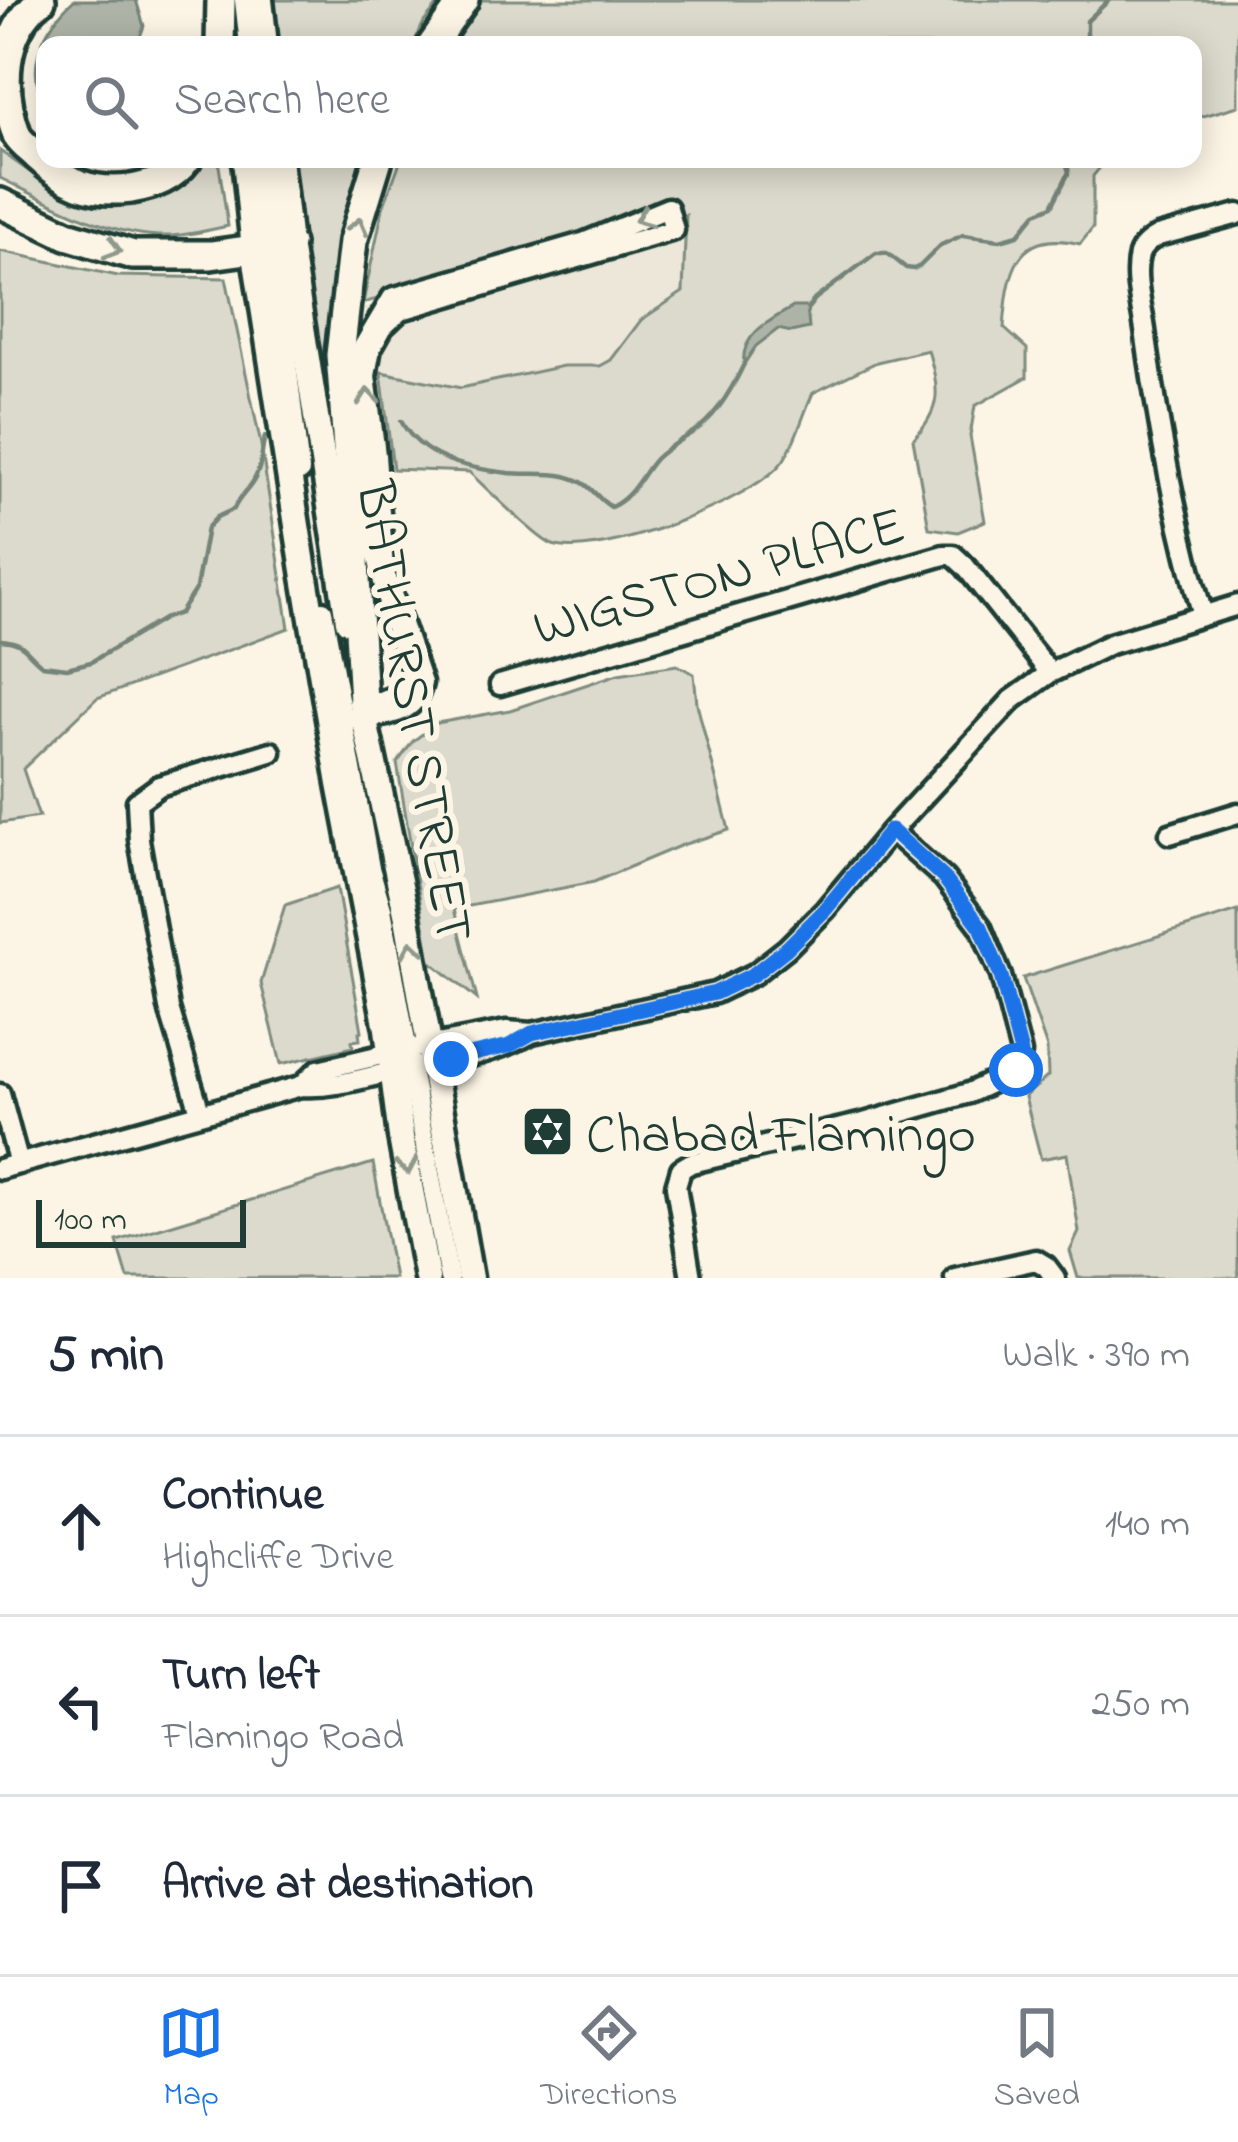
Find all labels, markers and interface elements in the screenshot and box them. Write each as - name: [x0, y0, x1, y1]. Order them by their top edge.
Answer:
- search box: [36, 36, 1202, 168]
- icon: search: [78, 69, 144, 135]
- text: Search here: [174, 69, 390, 135]
- one-way arrow: [634, 204, 655, 229]
- one-way arrow: [344, 216, 369, 237]
- one-way arrow: [102, 235, 123, 260]
- one-way arrow: [356, 387, 382, 407]
- street label: BATHURST STREET: [332, 473, 490, 949]
- street label: WIGSTON PLACE: [525, 489, 915, 670]
- one-way arrow: [400, 939, 426, 958]
- route end: [424, 1032, 478, 1086]
- route start: [989, 1043, 1043, 1097]
- place label: Chabad Flamingo: [586, 1099, 976, 1178]
- synagogue icon: Chabad Flamingo: [519, 1104, 575, 1160]
- one-way arrow: [393, 1155, 418, 1175]
- scale bar: [36, 1194, 246, 1247]
- text: 100 m: [54, 1197, 127, 1245]
- text: 5 min: [48, 1319, 164, 1394]
- text: Walk · 390 m: [1003, 1328, 1190, 1385]
- text: Continue: [162, 1464, 323, 1530]
- icon: ahead: [48, 1493, 114, 1559]
- text: 140 m: [1105, 1497, 1190, 1554]
- text: Highcliffe Drive: [162, 1530, 394, 1587]
- text: Turn left: [162, 1644, 320, 1710]
- icon: left: [48, 1673, 114, 1739]
- text: 250 m: [1091, 1677, 1190, 1734]
- text: Flamingo Road: [162, 1710, 404, 1767]
- icon: arrive: [48, 1853, 114, 1919]
- text: Arrive at destination: [162, 1853, 533, 1919]
- tab: Map: [158, 2000, 224, 2120]
- tab: Directions: [540, 2000, 677, 2120]
- tab: Saved: [994, 2000, 1080, 2120]

